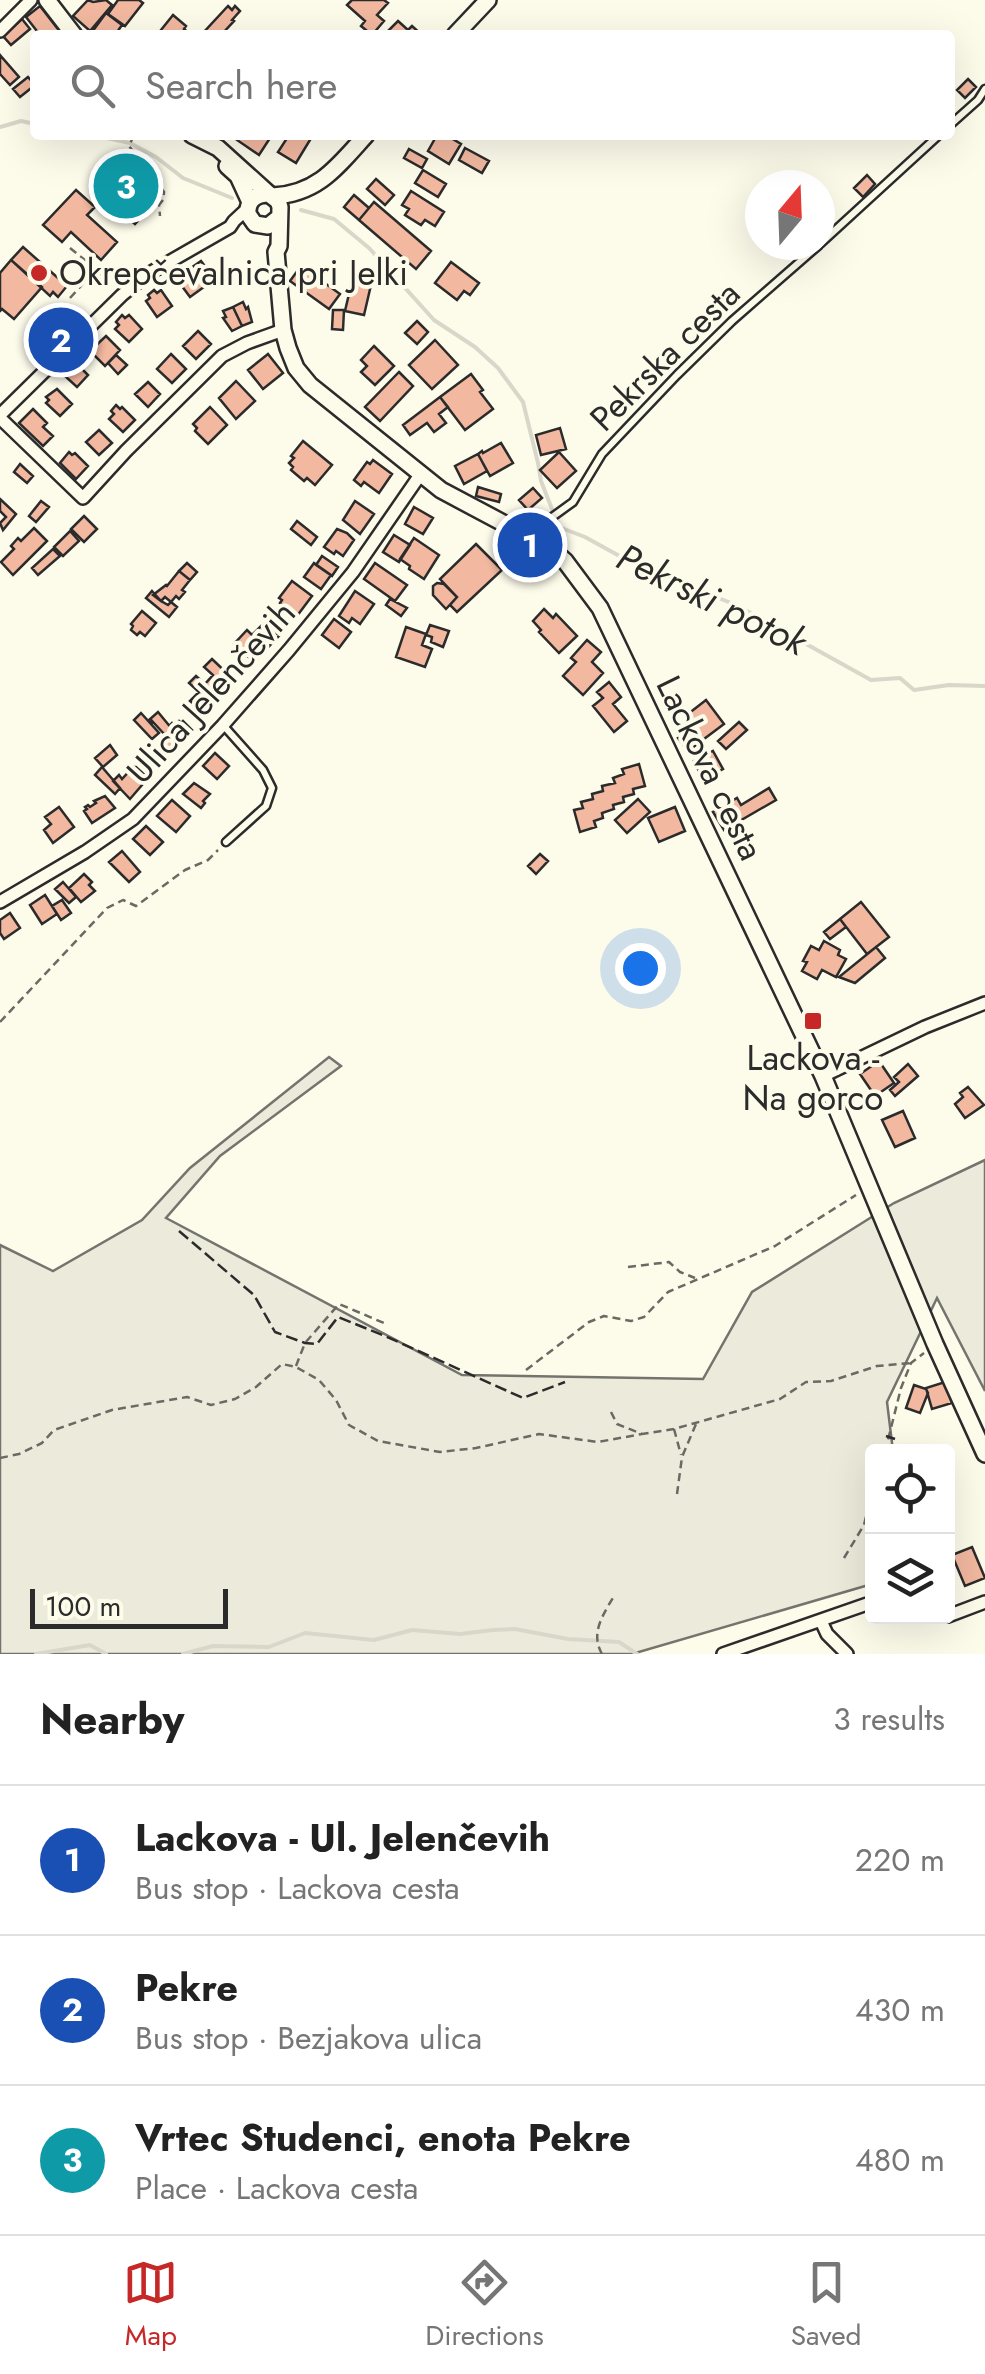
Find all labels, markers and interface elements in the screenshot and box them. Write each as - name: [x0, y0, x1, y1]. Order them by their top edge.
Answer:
- search box: [30, 30, 955, 140]
- icon: search: [65, 58, 120, 113]
- text: Search here: [145, 58, 337, 113]
- pin: 3: [94, 148, 158, 224]
- north arrow: [745, 170, 835, 260]
- place label: Okrepčevalnica pri Jelki: [59, 248, 408, 298]
- marker: Okrepčevalnica pri Jelki: [28, 262, 50, 284]
- street label: Pekrska cesta: [579, 270, 751, 442]
- pin: 2: [28, 302, 94, 378]
- pin: 1: [498, 508, 562, 582]
- water label: Pekrski potok: [608, 529, 818, 670]
- street label: Ulica Jelenčevih: [115, 589, 307, 795]
- street label: Lackova cesta: [644, 667, 776, 869]
- your location: [615, 943, 666, 994]
- marker: Lackova - Na gorco: [802, 1010, 824, 1032]
- place label: Lackova - Na gorco: [743, 1033, 883, 1123]
- map controls: [865, 1444, 955, 1624]
- button: locate: [865, 1444, 955, 1534]
- button: layers: [865, 1534, 955, 1624]
- scale bar: [30, 1584, 228, 1628]
- text: 100 m: [45, 1586, 121, 1627]
- text: Nearby: [40, 1689, 184, 1750]
- text: 3 results: [833, 1696, 945, 1742]
- text: Lackova - Ul. Jelenčevih: [135, 1810, 550, 1865]
- text: 1: [64, 1837, 81, 1883]
- text: 220 m: [855, 1837, 945, 1883]
- text: Bus stop · Lackova cesta: [135, 1865, 460, 1911]
- text: Pekre: [135, 1960, 238, 2015]
- text: 2: [62, 1987, 83, 2033]
- text: 430 m: [855, 1987, 945, 2033]
- text: Bus stop · Bezjakova ulica: [135, 2015, 482, 2061]
- text: Vrtec Studenci, enota Pekre: [135, 2110, 631, 2165]
- text: 3: [63, 2137, 82, 2183]
- text: 480 m: [855, 2137, 945, 2183]
- text: Place · Lackova cesta: [135, 2165, 418, 2211]
- tab: Map: [123, 2255, 178, 2356]
- tab: Directions: [425, 2255, 544, 2356]
- tab: Saved: [791, 2255, 862, 2356]

